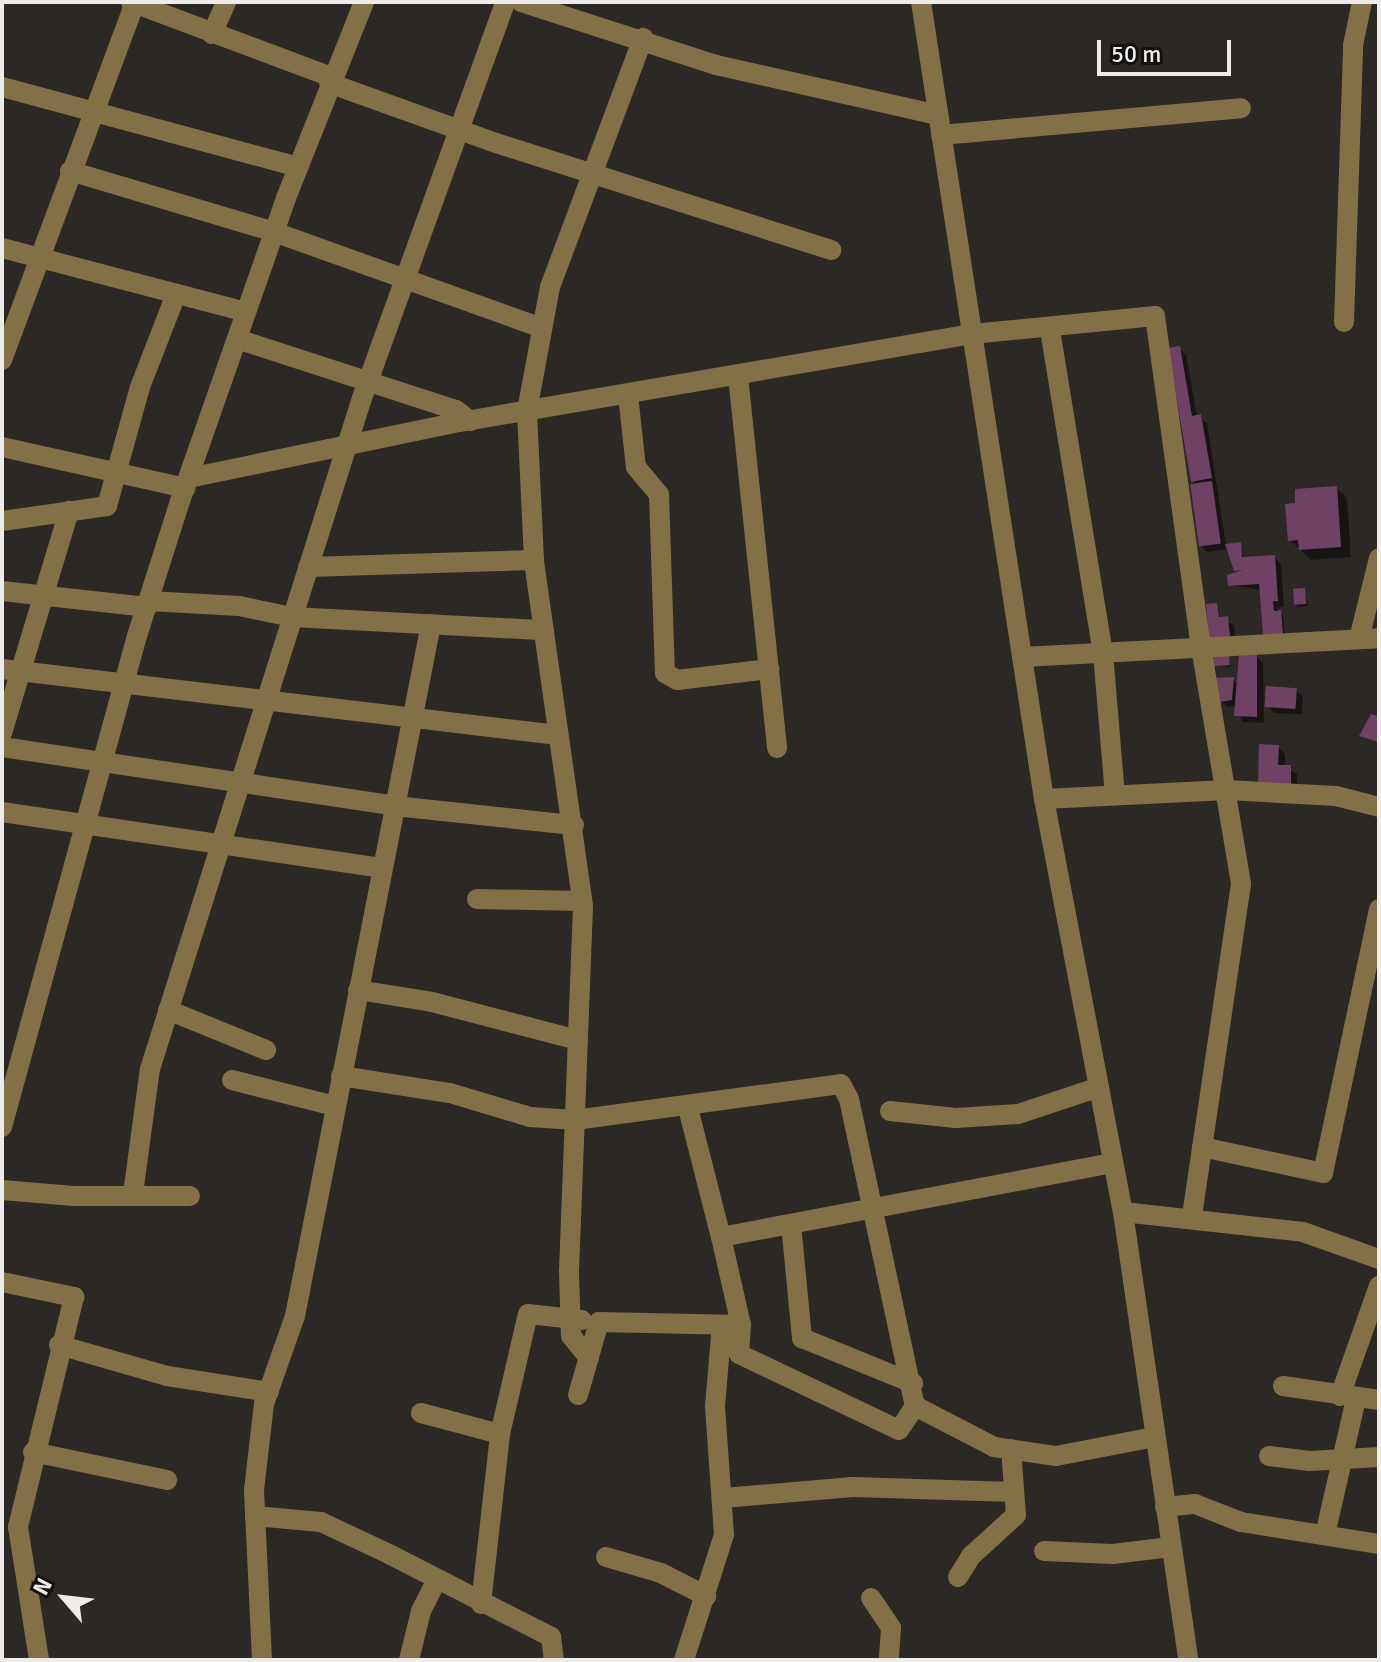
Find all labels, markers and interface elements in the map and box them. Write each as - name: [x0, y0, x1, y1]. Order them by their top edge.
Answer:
- scale bar: [1101, 24, 1235, 74]
- text: 50 m: [1111, 39, 1161, 69]
- north arrow: [24, 1558, 104, 1638]
- text: N: [27, 1573, 58, 1600]

